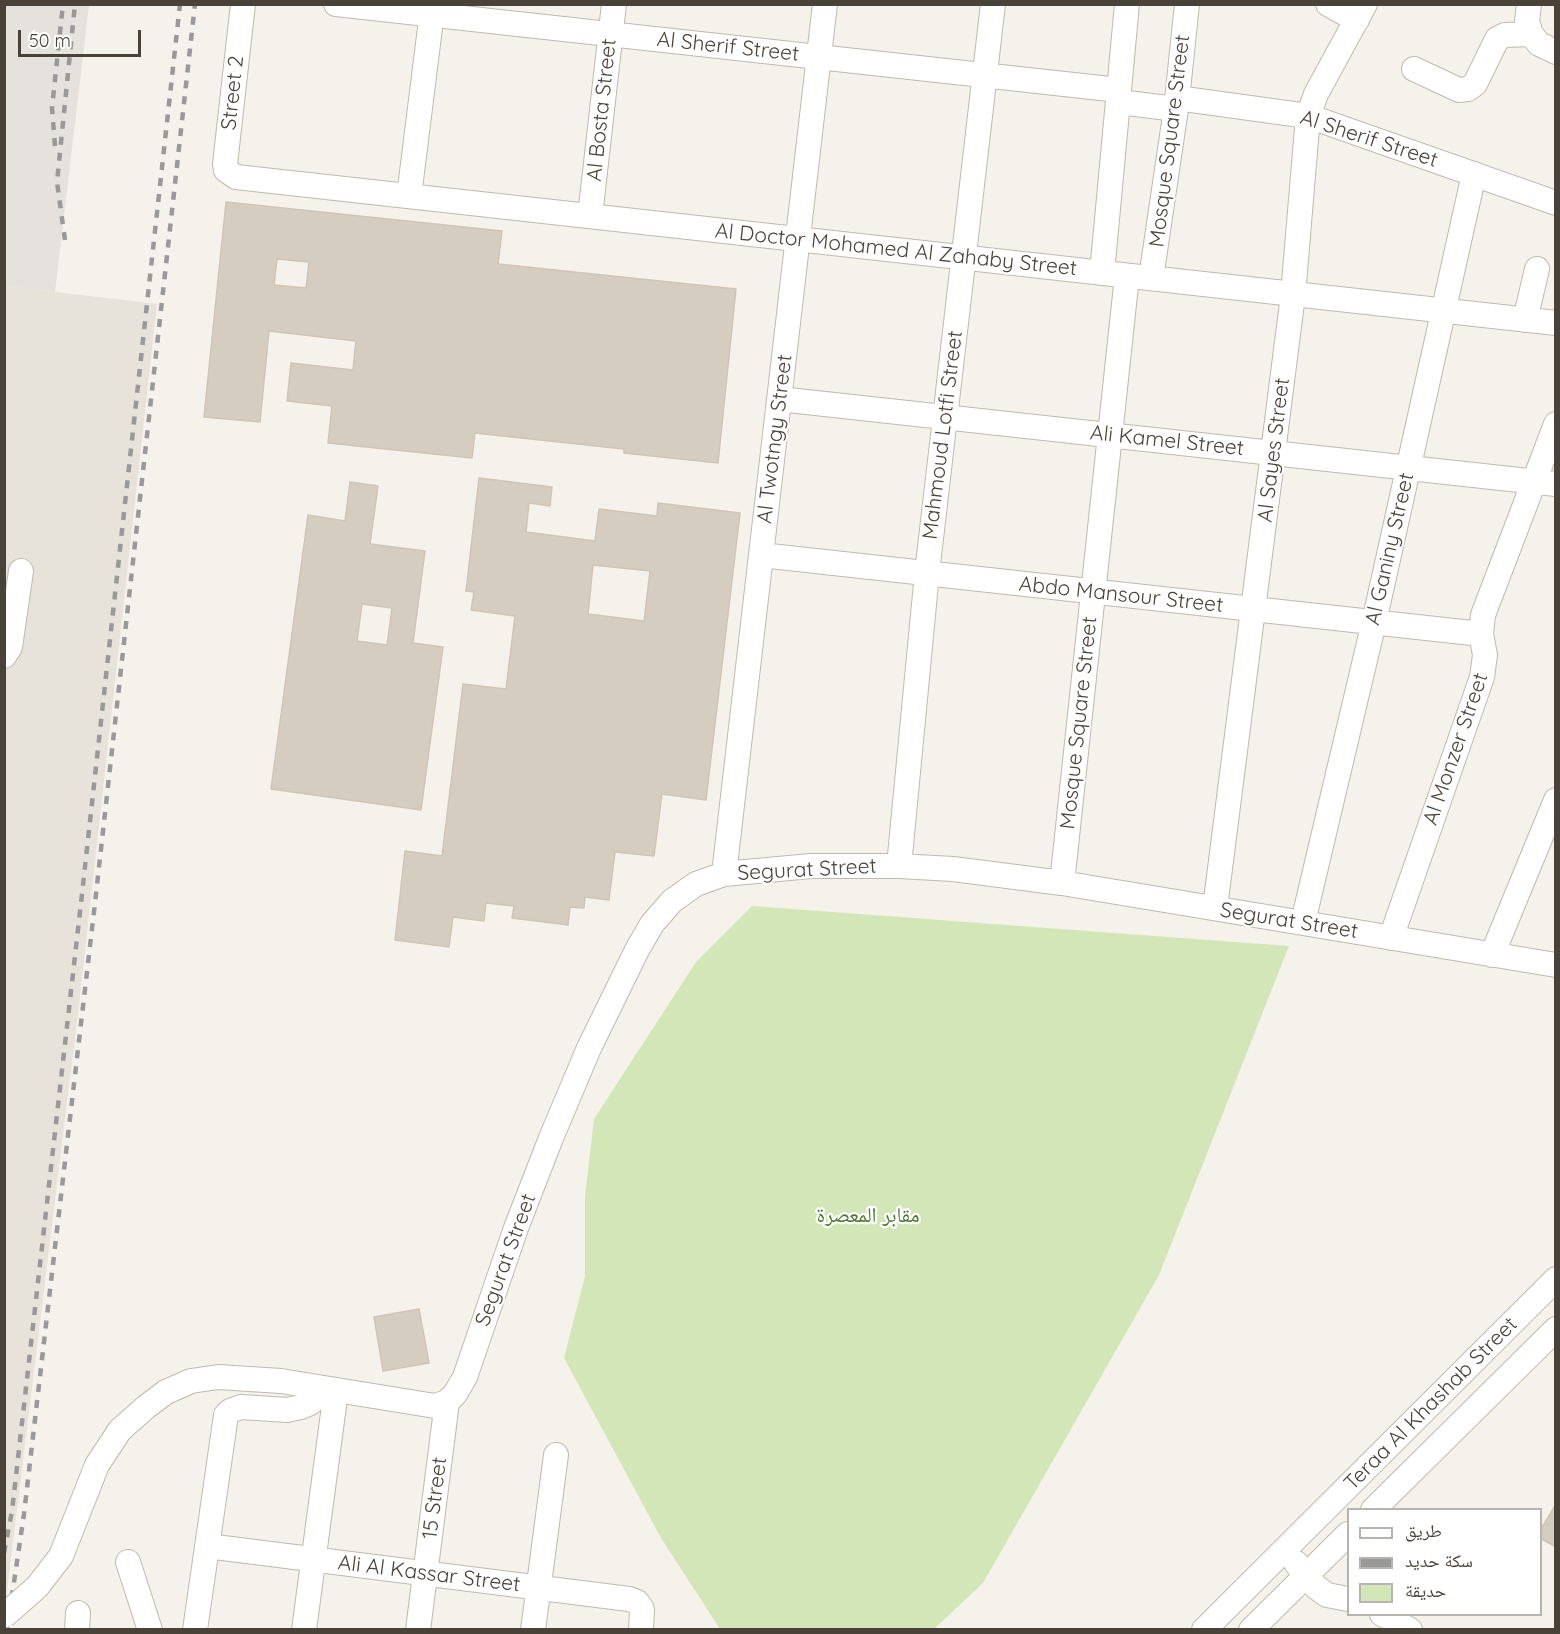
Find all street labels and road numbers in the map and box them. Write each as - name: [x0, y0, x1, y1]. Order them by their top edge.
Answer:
- street label: Al Sherif Street: [656, 27, 800, 67]
- street label: Mosque Square Street: [1144, 33, 1196, 249]
- street label: Al Bosta Street: [582, 37, 622, 183]
- street label: Street 2: [217, 55, 249, 131]
- street label: Al Sherif Street: [1297, 105, 1441, 173]
- street label: Al Doctor Mohamed Al Zahaby Street: [714, 218, 1078, 282]
- street label: Mahmoud Lotfi Street: [918, 329, 968, 541]
- street label: Al Twotngy Street: [752, 353, 798, 525]
- street label: Al Sayes Street: [1253, 376, 1295, 524]
- street label: Ali Kamel Street: [1089, 420, 1245, 462]
- street label: Al Ganiny Street: [1360, 470, 1420, 628]
- street label: Abdo Mansour Street: [1018, 572, 1224, 618]
- street label: Mosque Square Street: [1055, 615, 1103, 831]
- street label: Al Monzer Street: [1418, 670, 1494, 828]
- street label: Segurat Street: [737, 854, 877, 886]
- street label: Segurat Street: [1218, 898, 1360, 944]
- street label: Segurat Street: [470, 1190, 542, 1330]
- street label: Teraa Al Khashab Street: [1339, 1312, 1523, 1496]
- street label: 15 Street: [417, 1456, 453, 1540]
- street label: Ali Al Kassar Street: [336, 1550, 522, 1598]

